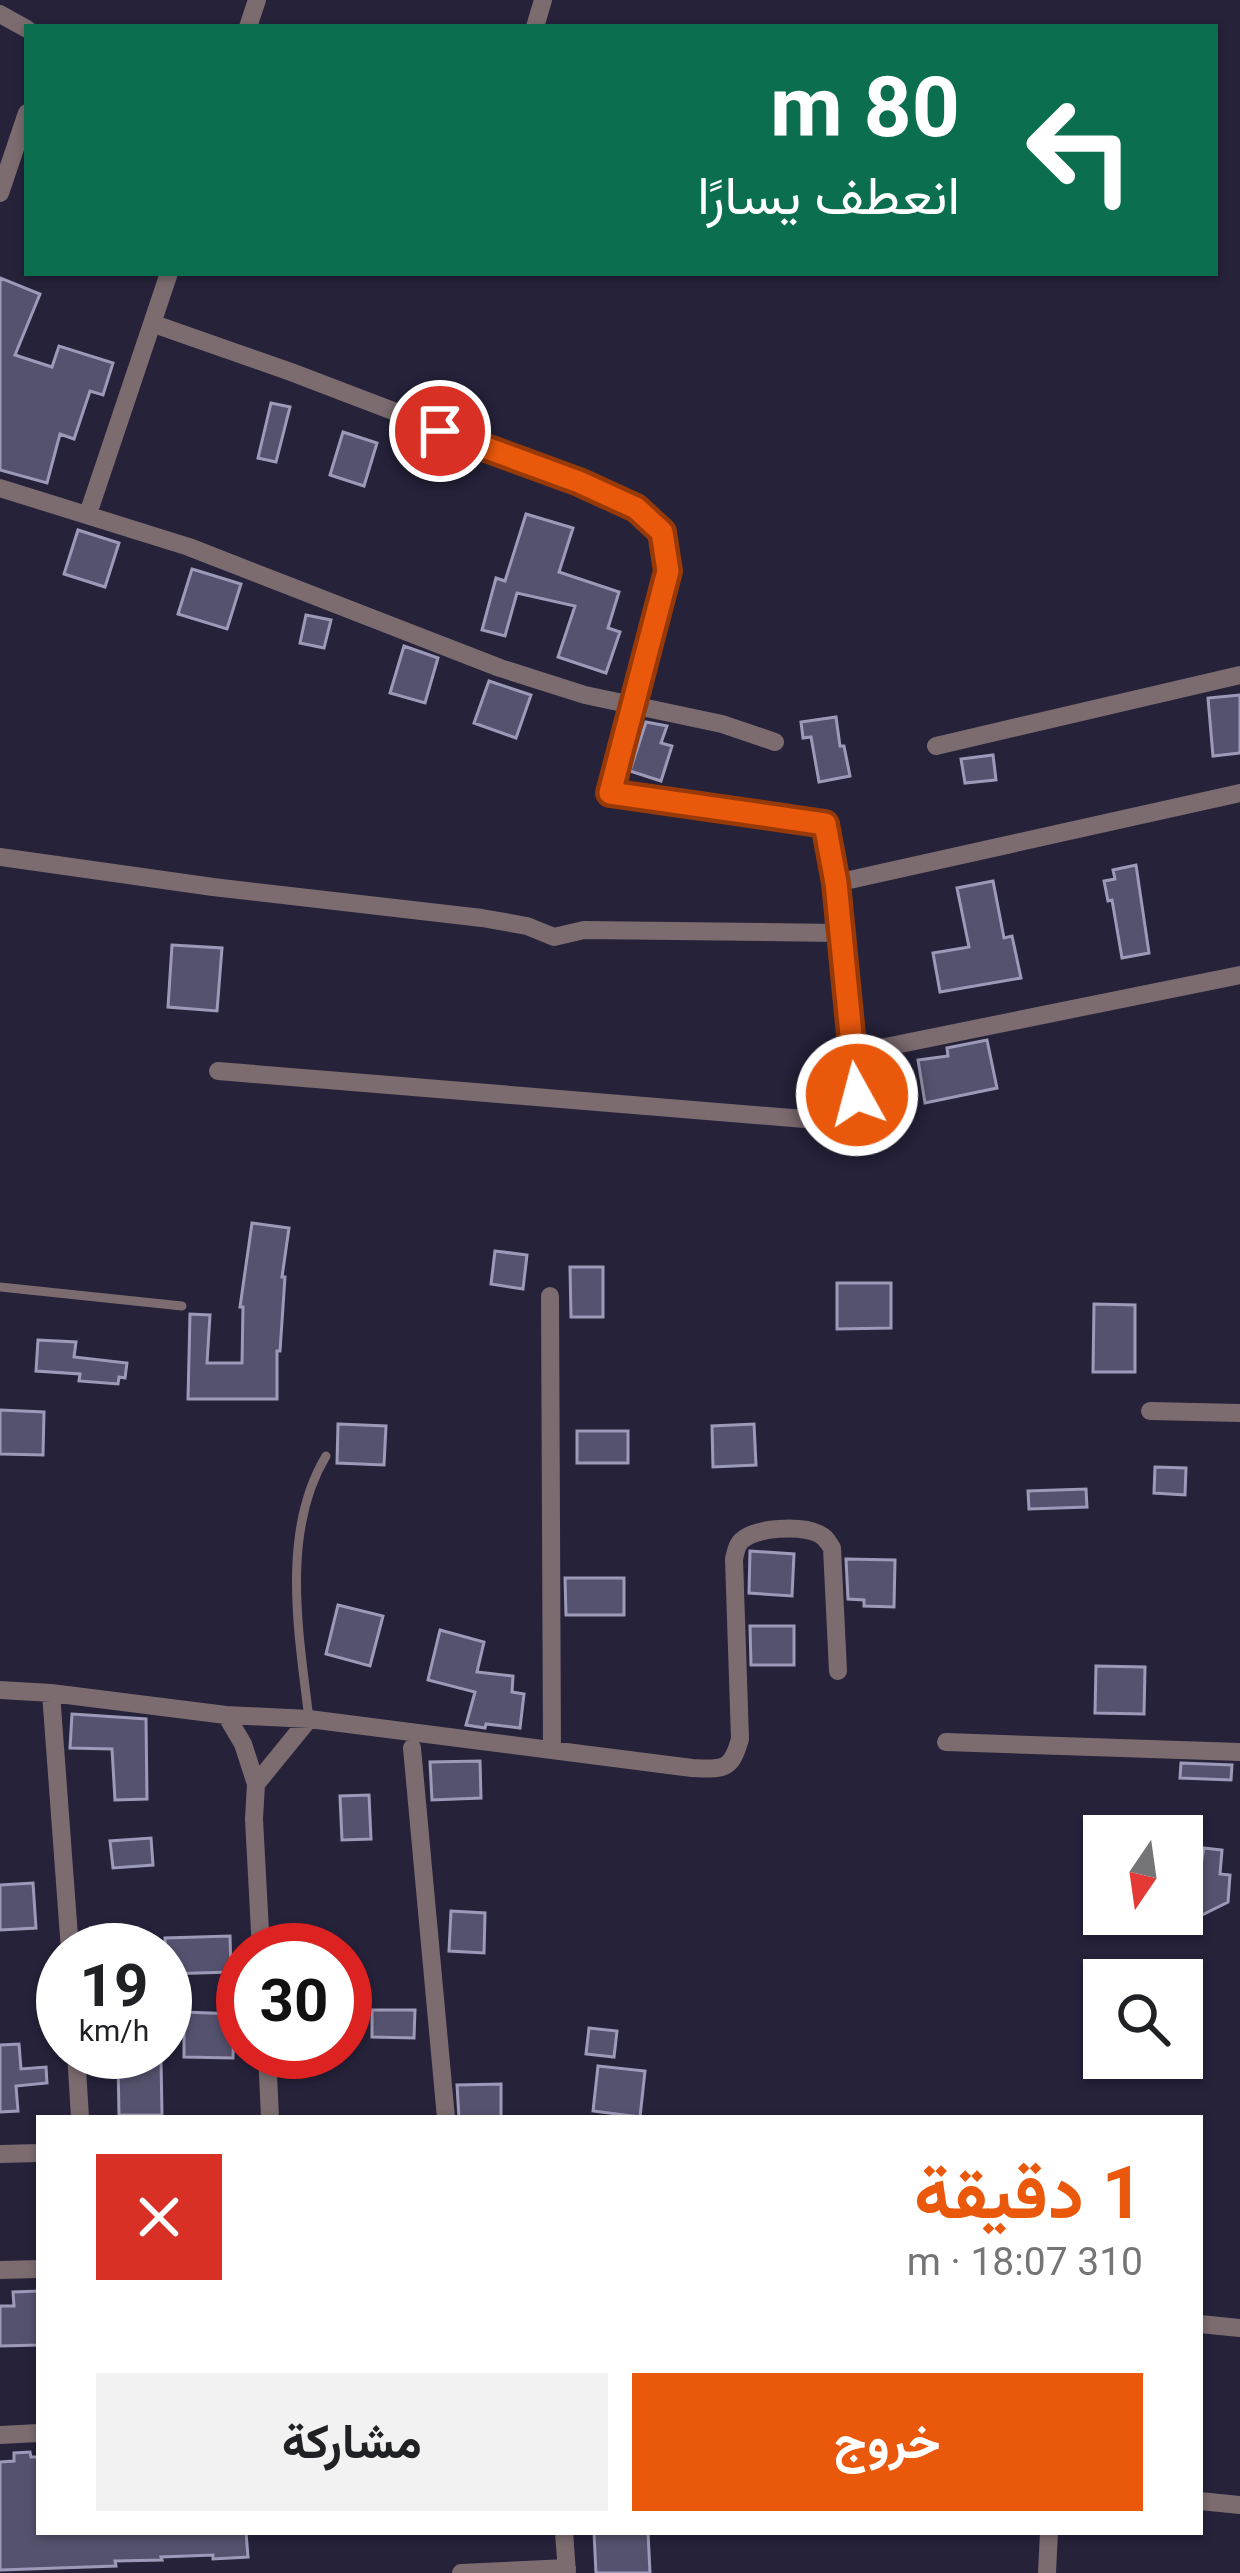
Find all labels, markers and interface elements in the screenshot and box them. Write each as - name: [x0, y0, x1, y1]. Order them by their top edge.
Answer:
- text: 80 m: [770, 58, 960, 157]
- icon: left: [1002, 72, 1158, 228]
- text: انعطف يسارًا: [697, 164, 960, 227]
- pin: [389, 380, 491, 482]
- icon: arrive: [407, 398, 473, 464]
- position arrow: [794, 1032, 920, 1158]
- north arrow: [1083, 1815, 1203, 1935]
- map controls: [1083, 1815, 1203, 2079]
- speed limit sign: 30: [216, 1923, 372, 2079]
- text: 19: [80, 1950, 148, 2021]
- button: search: [1083, 1959, 1203, 2079]
- text: km/h: [79, 2013, 149, 2048]
- text: 1 دقيقة: [914, 2151, 1143, 2236]
- button: close: [96, 2154, 222, 2280]
- text: 310 m · 18:07: [907, 2239, 1143, 2285]
- button: مشاركة: [96, 2373, 608, 2511]
- button: خروج: [632, 2373, 1143, 2511]

